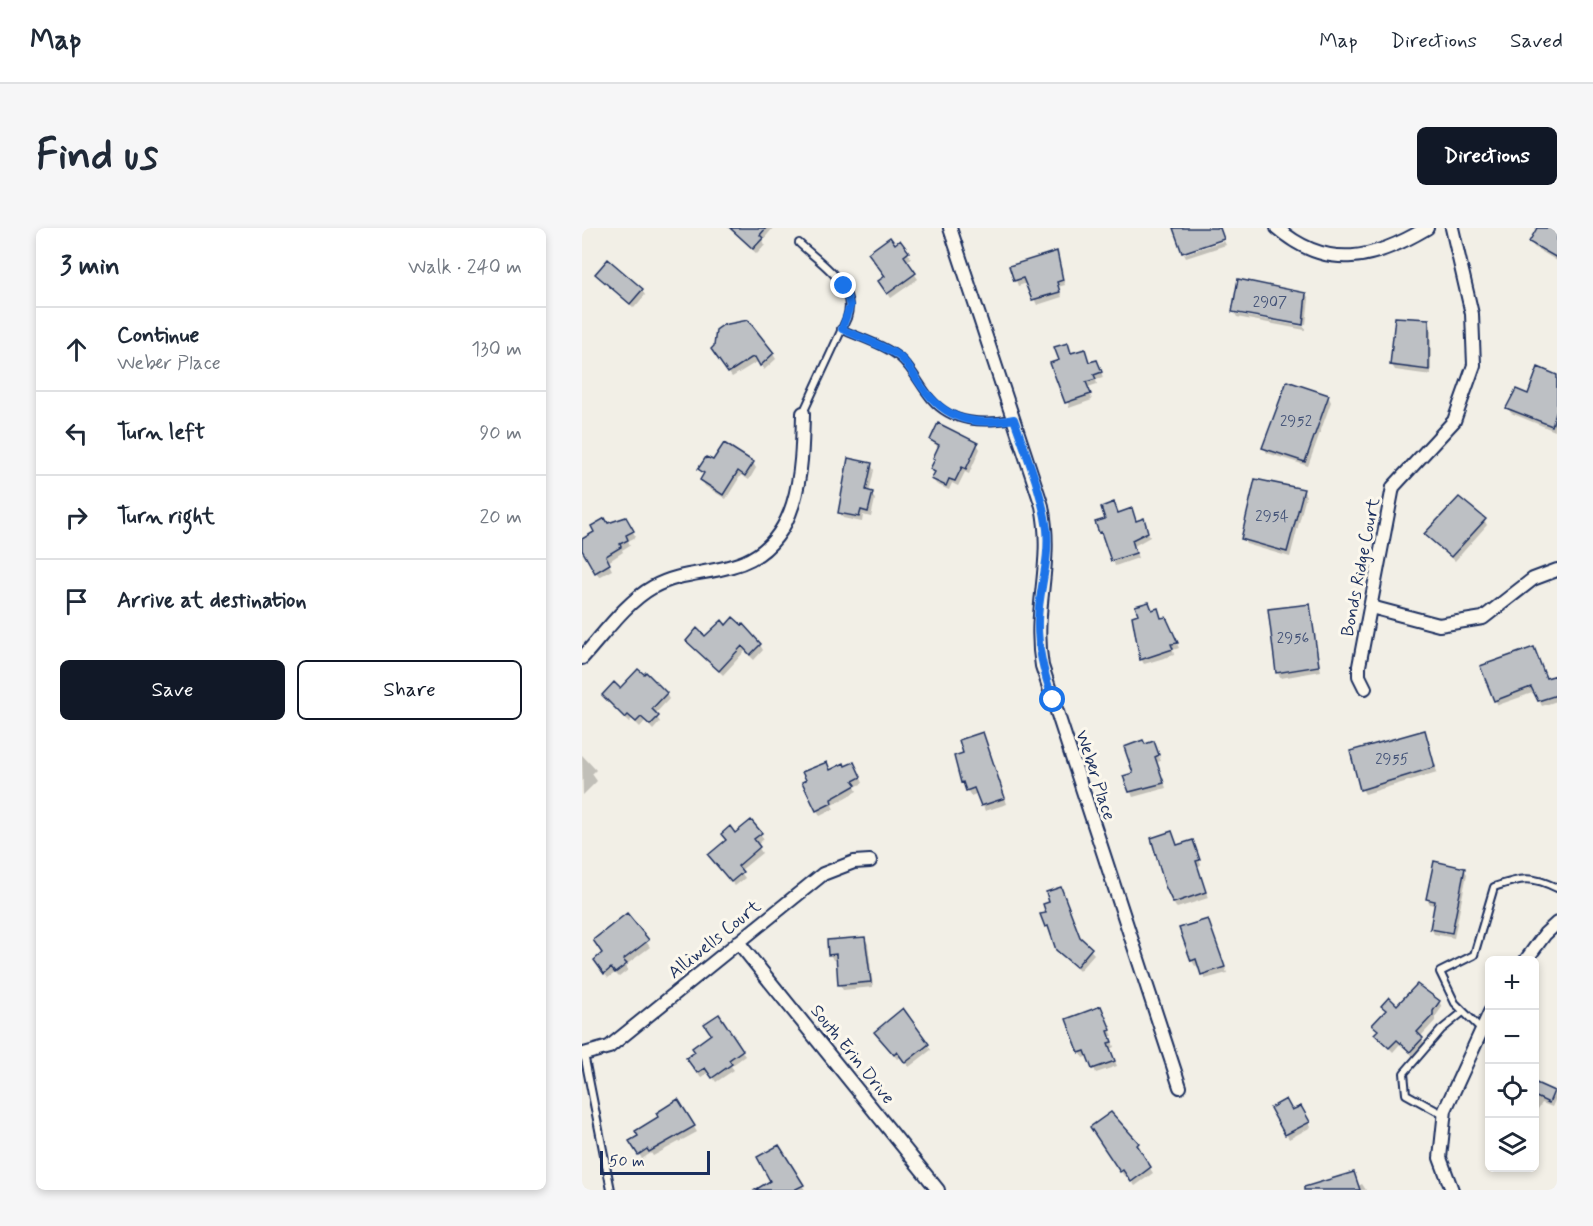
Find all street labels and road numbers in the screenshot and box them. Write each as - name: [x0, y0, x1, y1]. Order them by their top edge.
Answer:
- street label: Bonds Ridge Court: [1336, 495, 1386, 639]
- street label: Weber Place: [1069, 727, 1121, 823]
- street label: Alliwells Court: [663, 895, 766, 985]
- street label: South Erin Drive: [805, 1000, 900, 1110]

